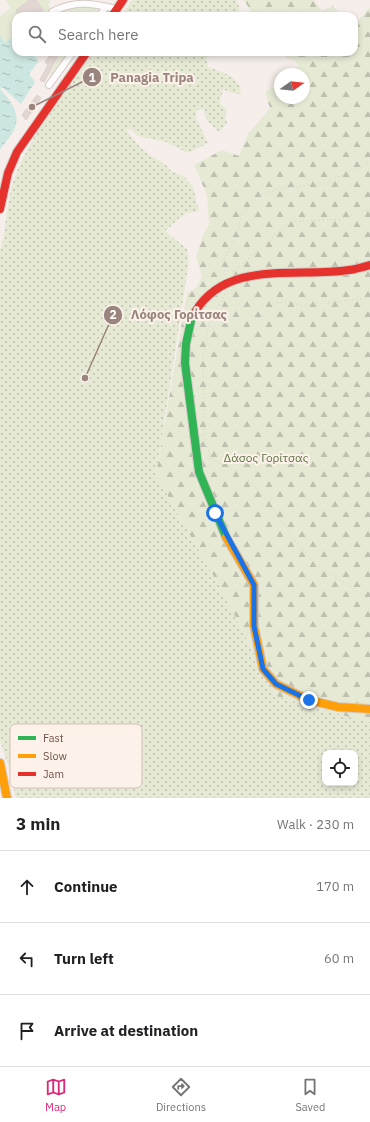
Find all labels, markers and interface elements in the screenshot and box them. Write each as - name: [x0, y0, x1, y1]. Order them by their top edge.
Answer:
- search box: [12, 12, 358, 56]
- icon: search: [26, 23, 48, 45]
- text: Search here: [58, 25, 138, 44]
- callout: Panagia Tripa: [82, 65, 202, 90]
- north arrow: [274, 68, 310, 104]
- text: Panagia Tripa: [110, 69, 194, 86]
- text: 1: [88, 70, 96, 85]
- callout: Λόφος Γορίτσας: [103, 302, 236, 327]
- text: Λόφος Γορίτσας: [131, 306, 228, 323]
- text: 2: [109, 307, 117, 322]
- park label: Δάσος Γορίτσας: [224, 450, 309, 465]
- route start: [206, 504, 224, 522]
- route end: [300, 691, 318, 709]
- legend: [10, 724, 142, 788]
- text: Fast: [43, 731, 64, 745]
- text: Slow: [43, 749, 67, 763]
- map controls: [322, 750, 358, 786]
- button: locate: [322, 750, 358, 786]
- text: Jam: [43, 767, 64, 781]
- text: 3 min: [16, 813, 60, 835]
- text: Walk · 230 m: [277, 816, 354, 833]
- icon: ahead: [16, 876, 38, 898]
- text: Continue: [54, 877, 118, 896]
- text: 170 m: [316, 878, 354, 895]
- icon: left: [16, 948, 38, 970]
- text: Turn left: [54, 949, 114, 968]
- text: 60 m: [324, 950, 354, 967]
- icon: arrive: [16, 1020, 38, 1042]
- text: Arrive at destination: [54, 1021, 198, 1040]
- tab: Map: [45, 1076, 67, 1114]
- tab: Directions: [156, 1076, 206, 1114]
- tab: Saved: [295, 1076, 325, 1114]

